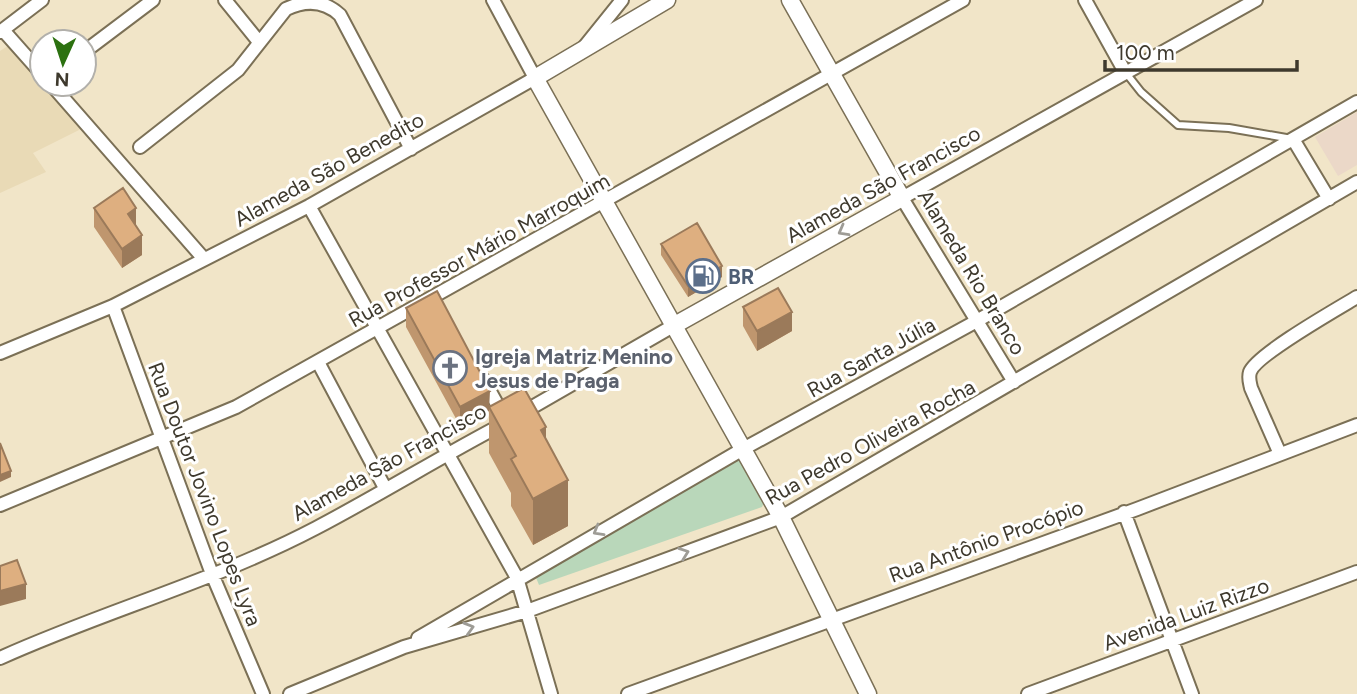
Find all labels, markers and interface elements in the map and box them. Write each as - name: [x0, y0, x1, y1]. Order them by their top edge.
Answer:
- north arrow: [28, 28, 98, 98]
- scale bar: [1105, 28, 1298, 72]
- text: 100 m: [1116, 40, 1175, 65]
- text: N: [54, 68, 70, 91]
- street label: Alameda São Benedito: [230, 106, 428, 232]
- street label: Alameda São Francisco: [781, 120, 985, 248]
- street label: Rua Professor Mário Marroquim: [344, 168, 614, 332]
- street label: Alameda Rio Branco: [913, 185, 1031, 359]
- one-way arrow: [837, 223, 850, 236]
- fuel station icon: BR: [684, 257, 722, 295]
- place label: BR: [728, 264, 754, 289]
- street label: Rua Santa Júlia: [803, 311, 939, 403]
- place label: Igreja Matriz Menino Jesus de Praga: [475, 344, 673, 393]
- church icon: Igreja Matriz Menino Jesus de Praga: [431, 349, 469, 387]
- street label: Rua Doutor Jovino Lopes Lyra: [143, 359, 267, 629]
- street label: Rua Pedro Oliveira Rocha: [761, 374, 979, 510]
- street label: Alameda São Francisco: [287, 398, 491, 526]
- street label: Rua Antônio Procópio: [885, 494, 1087, 588]
- one-way arrow: [593, 523, 606, 536]
- one-way arrow: [677, 547, 689, 561]
- street label: Avenida Luiz Rizzo: [1100, 572, 1272, 656]
- one-way arrow: [463, 622, 475, 636]

